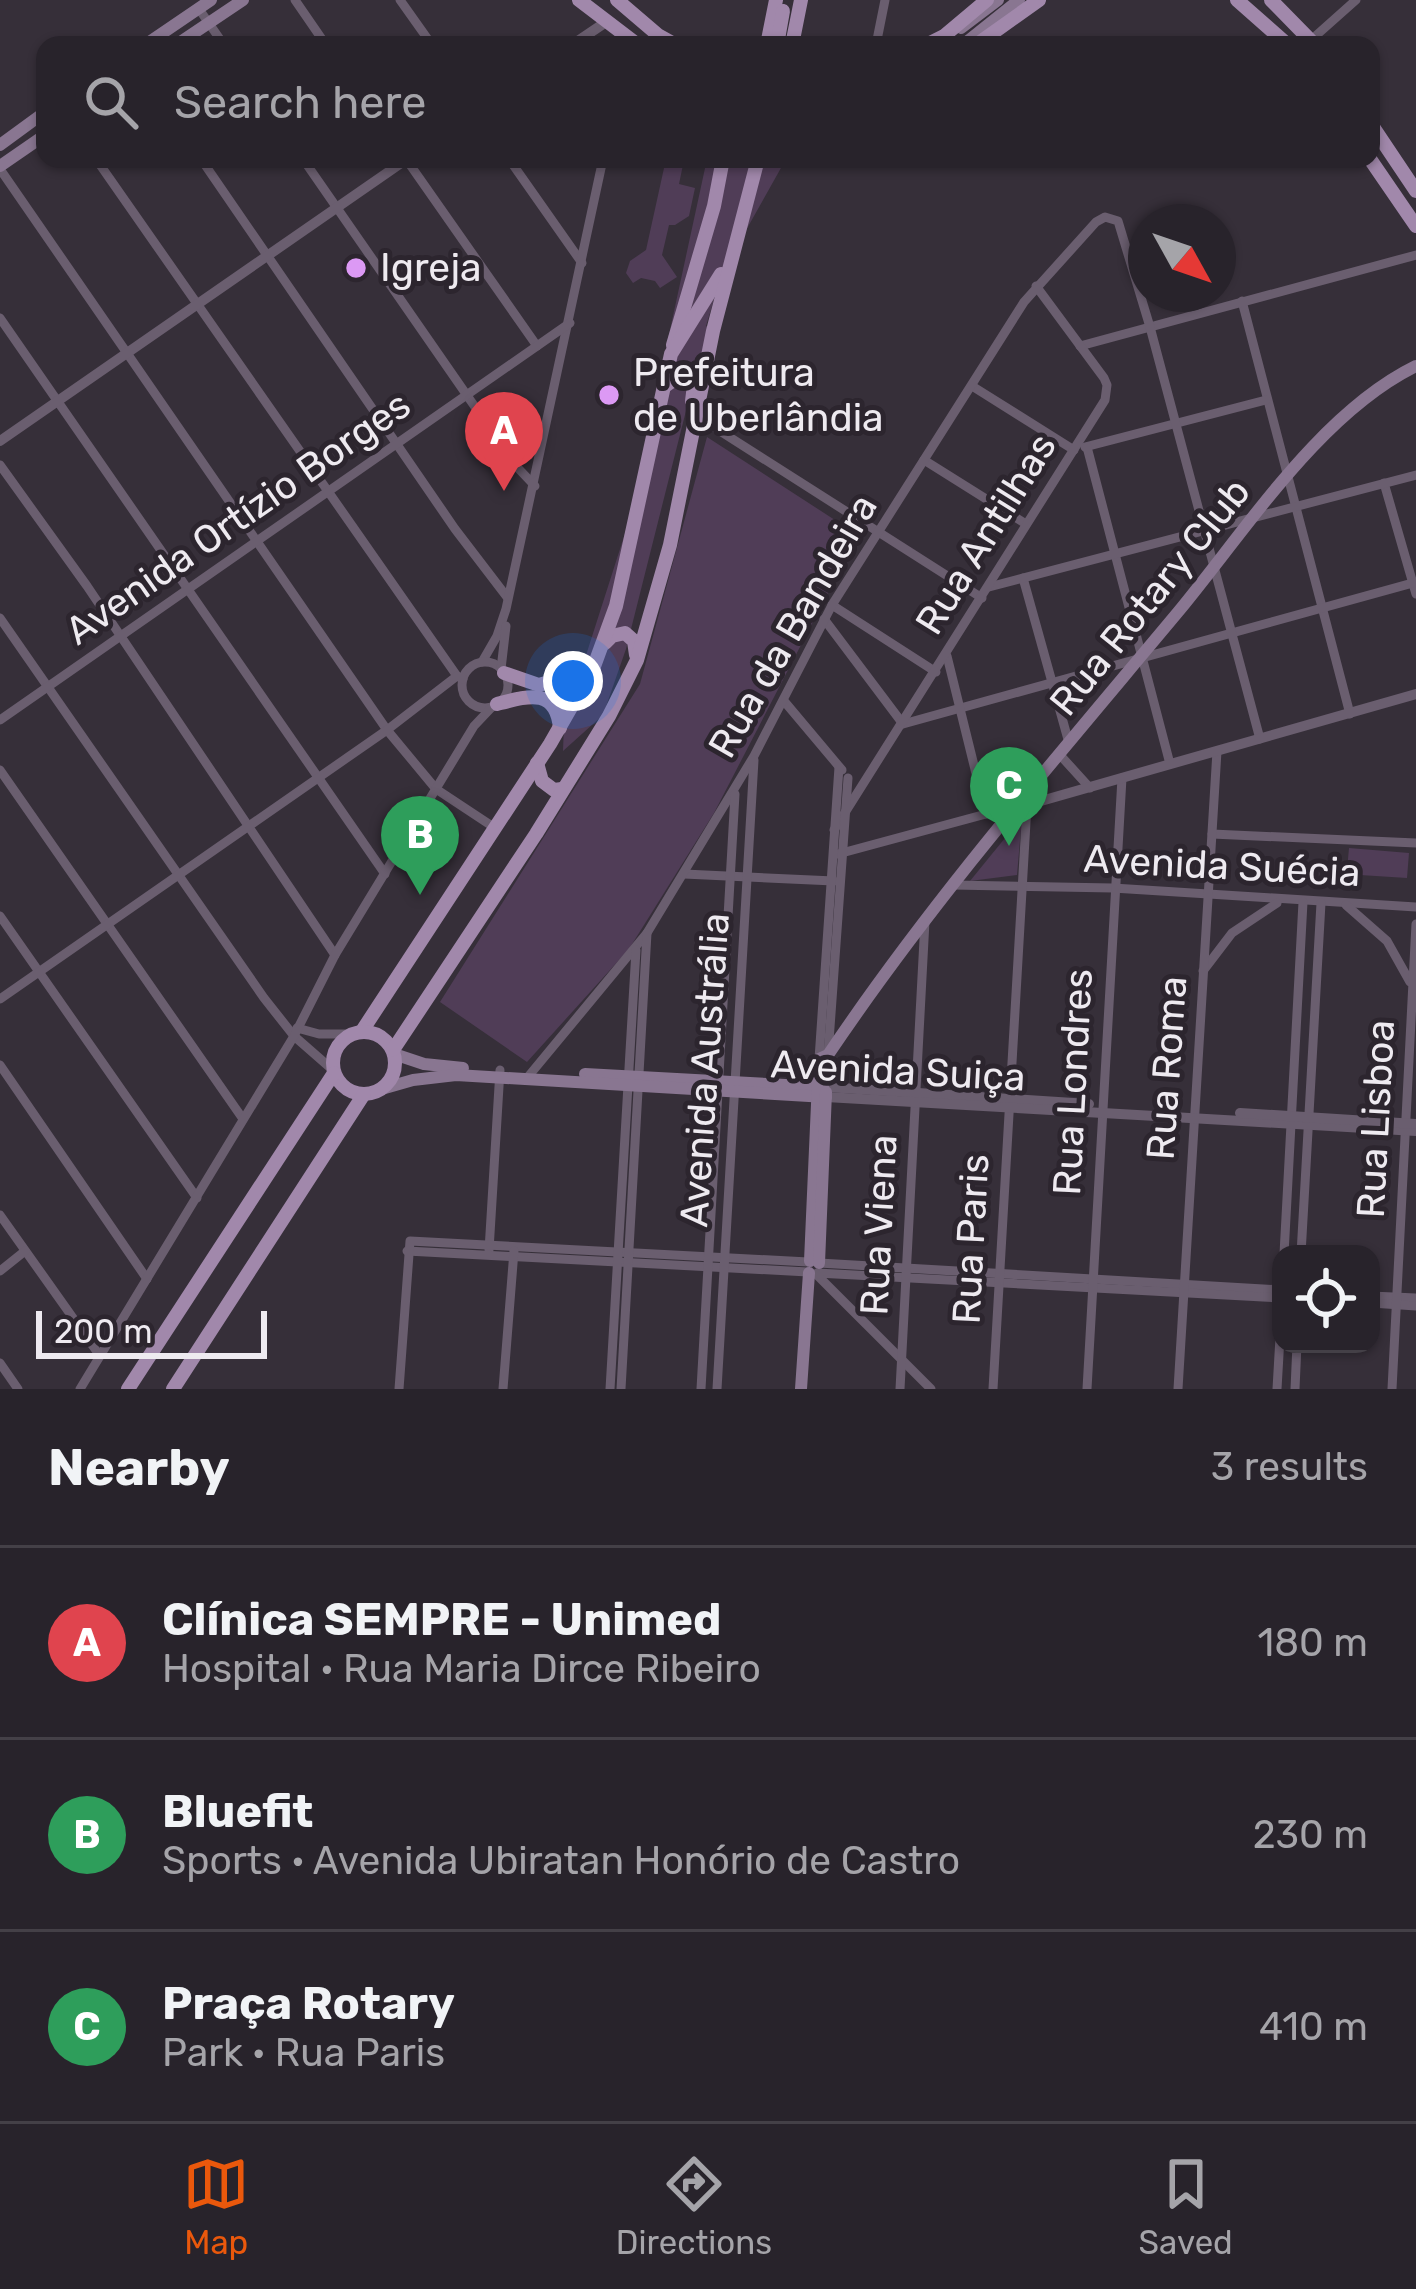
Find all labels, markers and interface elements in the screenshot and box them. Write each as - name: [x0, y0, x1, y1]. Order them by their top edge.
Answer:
- search box: [36, 36, 1380, 168]
- icon: search: [78, 69, 144, 135]
- text: Search here: [174, 76, 426, 129]
- north arrow: [1128, 204, 1236, 312]
- place label: Igreja: [380, 245, 482, 291]
- marker: Igreja: [343, 255, 369, 281]
- place label: Prefeitura de Uberlândia: [633, 350, 884, 441]
- street label: Avenida Ortízio Borges: [57, 382, 419, 654]
- marker: Prefeitura de Uberlândia: [596, 382, 622, 408]
- pin: A: [465, 392, 543, 491]
- street label: Rua Antilhas: [906, 425, 1066, 643]
- street label: Rua Rotary Club: [1040, 469, 1260, 725]
- street label: Rua da Bandeira: [699, 486, 887, 766]
- your location: [543, 651, 603, 711]
- pin: C: [970, 747, 1048, 846]
- pin: B: [381, 796, 459, 895]
- street label: Avenida Suécia: [1082, 836, 1362, 896]
- street label: Avenida Austrália: [671, 911, 739, 1229]
- street label: Rua Londres: [1044, 967, 1102, 1197]
- street label: Rua Roma: [1138, 975, 1196, 1161]
- street label: Rua Lisboa: [1348, 1019, 1404, 1219]
- street label: Avenida Suiça: [769, 1041, 1027, 1101]
- street label: Rua Viena: [851, 1133, 907, 1317]
- street label: Rua Paris: [944, 1153, 998, 1325]
- map controls: [1272, 1245, 1380, 1353]
- button: locate: [1272, 1245, 1380, 1353]
- scale bar: [36, 1305, 267, 1358]
- text: 200 m: [54, 1312, 153, 1351]
- text: Nearby: [48, 1437, 230, 1498]
- text: 3 results: [1211, 1444, 1368, 1490]
- text: Clínica SEMPRE - Unimed: [162, 1593, 721, 1646]
- text: A: [73, 1620, 101, 1666]
- text: 180 m: [1258, 1620, 1368, 1666]
- text: Hospital · Rua Maria Dirce Ribeiro: [162, 1646, 761, 1692]
- text: Bluefit: [162, 1785, 313, 1838]
- text: B: [73, 1812, 101, 1858]
- text: 230 m: [1253, 1812, 1368, 1858]
- text: Sports · Avenida Ubiratan Honório de Castro: [162, 1838, 960, 1884]
- text: Praça Rotary: [162, 1977, 455, 2030]
- text: C: [73, 2004, 101, 2050]
- text: 410 m: [1259, 2004, 1368, 2050]
- text: Park · Rua Paris: [162, 2030, 445, 2076]
- tab: Map: [183, 2151, 249, 2262]
- tab: Directions: [616, 2151, 772, 2262]
- tab: Saved: [1139, 2151, 1233, 2262]

